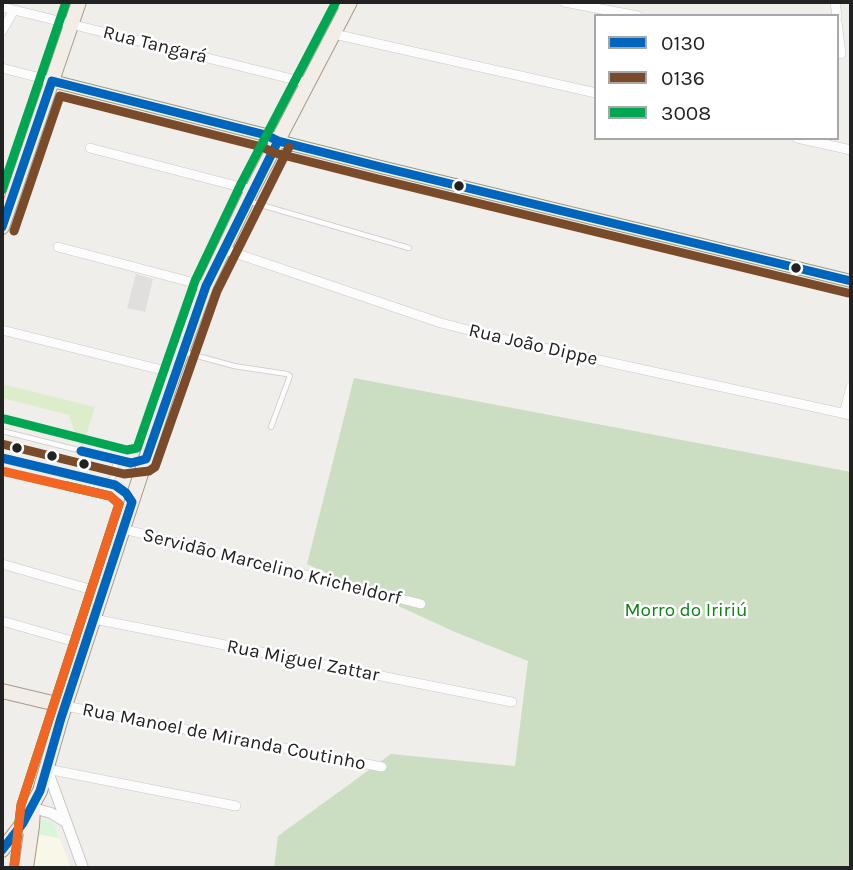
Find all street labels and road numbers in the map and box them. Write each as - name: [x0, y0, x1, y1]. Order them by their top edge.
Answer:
- street label: Rua Tangará: [101, 21, 209, 69]
- street label: Rua João Dippe: [466, 319, 600, 371]
- street label: Servidão Marcelino Kricheldorf: [140, 524, 404, 610]
- street label: Rua Miguel Zattar: [225, 635, 381, 687]
- street label: Rua Manoel de Miranda Coutinho: [80, 698, 368, 776]

